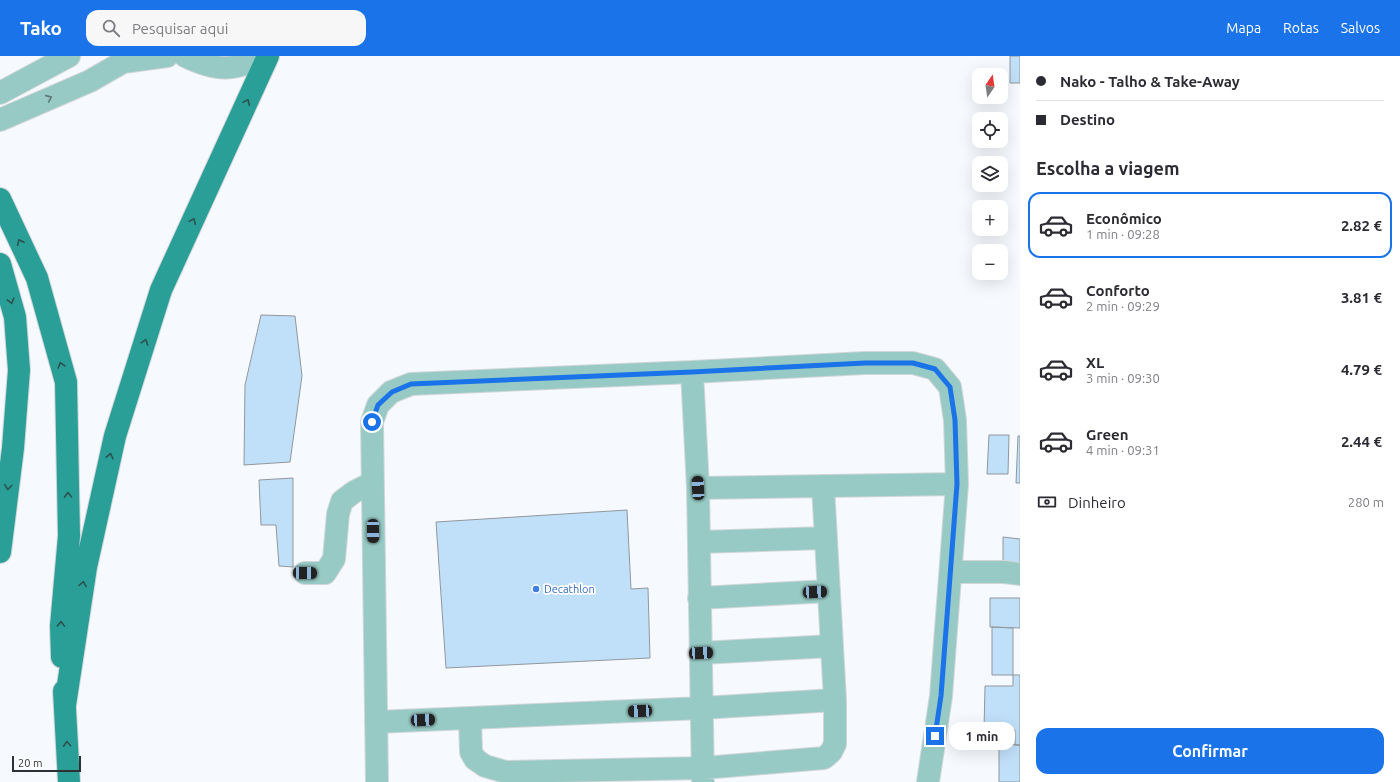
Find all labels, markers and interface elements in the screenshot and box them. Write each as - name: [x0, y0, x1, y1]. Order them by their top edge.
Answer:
- search box: [86, 10, 366, 46]
- text: Tako: [20, 17, 62, 39]
- icon: search: [100, 17, 122, 39]
- text: Pesquisar aqui: [132, 20, 228, 37]
- text: Mapa: [1226, 20, 1261, 36]
- text: Rotas: [1283, 20, 1319, 36]
- text: Salvos: [1341, 20, 1380, 36]
- north arrow: [972, 68, 1008, 104]
- map controls: [972, 68, 1008, 280]
- text: Nako - Talho & Take-Away: [1060, 73, 1240, 90]
- one-way arrow: [45, 95, 52, 103]
- one-way arrow: [242, 99, 250, 106]
- text: Destino: [1060, 111, 1115, 128]
- button: locate: [972, 112, 1008, 148]
- button: layers: [972, 156, 1008, 192]
- text: Escolha a viagem: [1036, 158, 1180, 178]
- button: +: [972, 200, 1008, 236]
- icon: car: [1038, 207, 1074, 243]
- text: Econômico: [1086, 210, 1162, 227]
- one-way arrow: [188, 217, 196, 225]
- text: 2.82 €: [1341, 217, 1382, 234]
- text: 1 min · 09:28: [1086, 227, 1160, 241]
- one-way arrow: [17, 239, 25, 247]
- button: −: [972, 244, 1008, 280]
- icon: car: [1038, 279, 1074, 315]
- text: Conforto: [1086, 282, 1150, 299]
- text: 3.81 €: [1341, 289, 1382, 306]
- one-way arrow: [6, 297, 15, 304]
- text: 2 min · 09:29: [1086, 299, 1160, 313]
- one-way arrow: [140, 338, 149, 345]
- icon: car: [1038, 351, 1074, 387]
- text: XL: [1086, 354, 1104, 371]
- text: 4.79 €: [1341, 361, 1382, 378]
- one-way arrow: [57, 362, 66, 369]
- text: 3 min · 09:30: [1086, 371, 1160, 385]
- route start: [363, 413, 381, 431]
- icon: car: [1038, 423, 1074, 459]
- text: Green: [1086, 426, 1128, 443]
- text: 2.44 €: [1341, 433, 1382, 450]
- text: 4 min · 09:31: [1086, 443, 1160, 457]
- one-way arrow: [106, 453, 114, 460]
- car: [691, 476, 705, 500]
- one-way arrow: [4, 484, 13, 490]
- icon: cash: [1036, 491, 1058, 513]
- one-way arrow: [64, 492, 72, 498]
- text: Dinheiro: [1068, 494, 1126, 511]
- text: 280 m: [1348, 495, 1384, 509]
- car: [367, 519, 379, 543]
- car: [293, 567, 317, 579]
- one-way arrow: [78, 580, 87, 587]
- place label: Decathlon: [544, 583, 595, 595]
- marker: Decathlon: [531, 584, 541, 594]
- car: [803, 585, 827, 599]
- one-way arrow: [57, 621, 66, 627]
- car: [689, 646, 713, 660]
- car: [628, 704, 652, 718]
- car: [411, 713, 435, 727]
- callout: 1 min: [949, 722, 1015, 750]
- route end: [926, 727, 944, 745]
- button: Confirmar: [1036, 728, 1384, 774]
- text: 1 min: [966, 729, 998, 743]
- one-way arrow: [62, 741, 71, 747]
- scale bar: [12, 754, 81, 773]
- text: 20 m: [18, 757, 42, 769]

